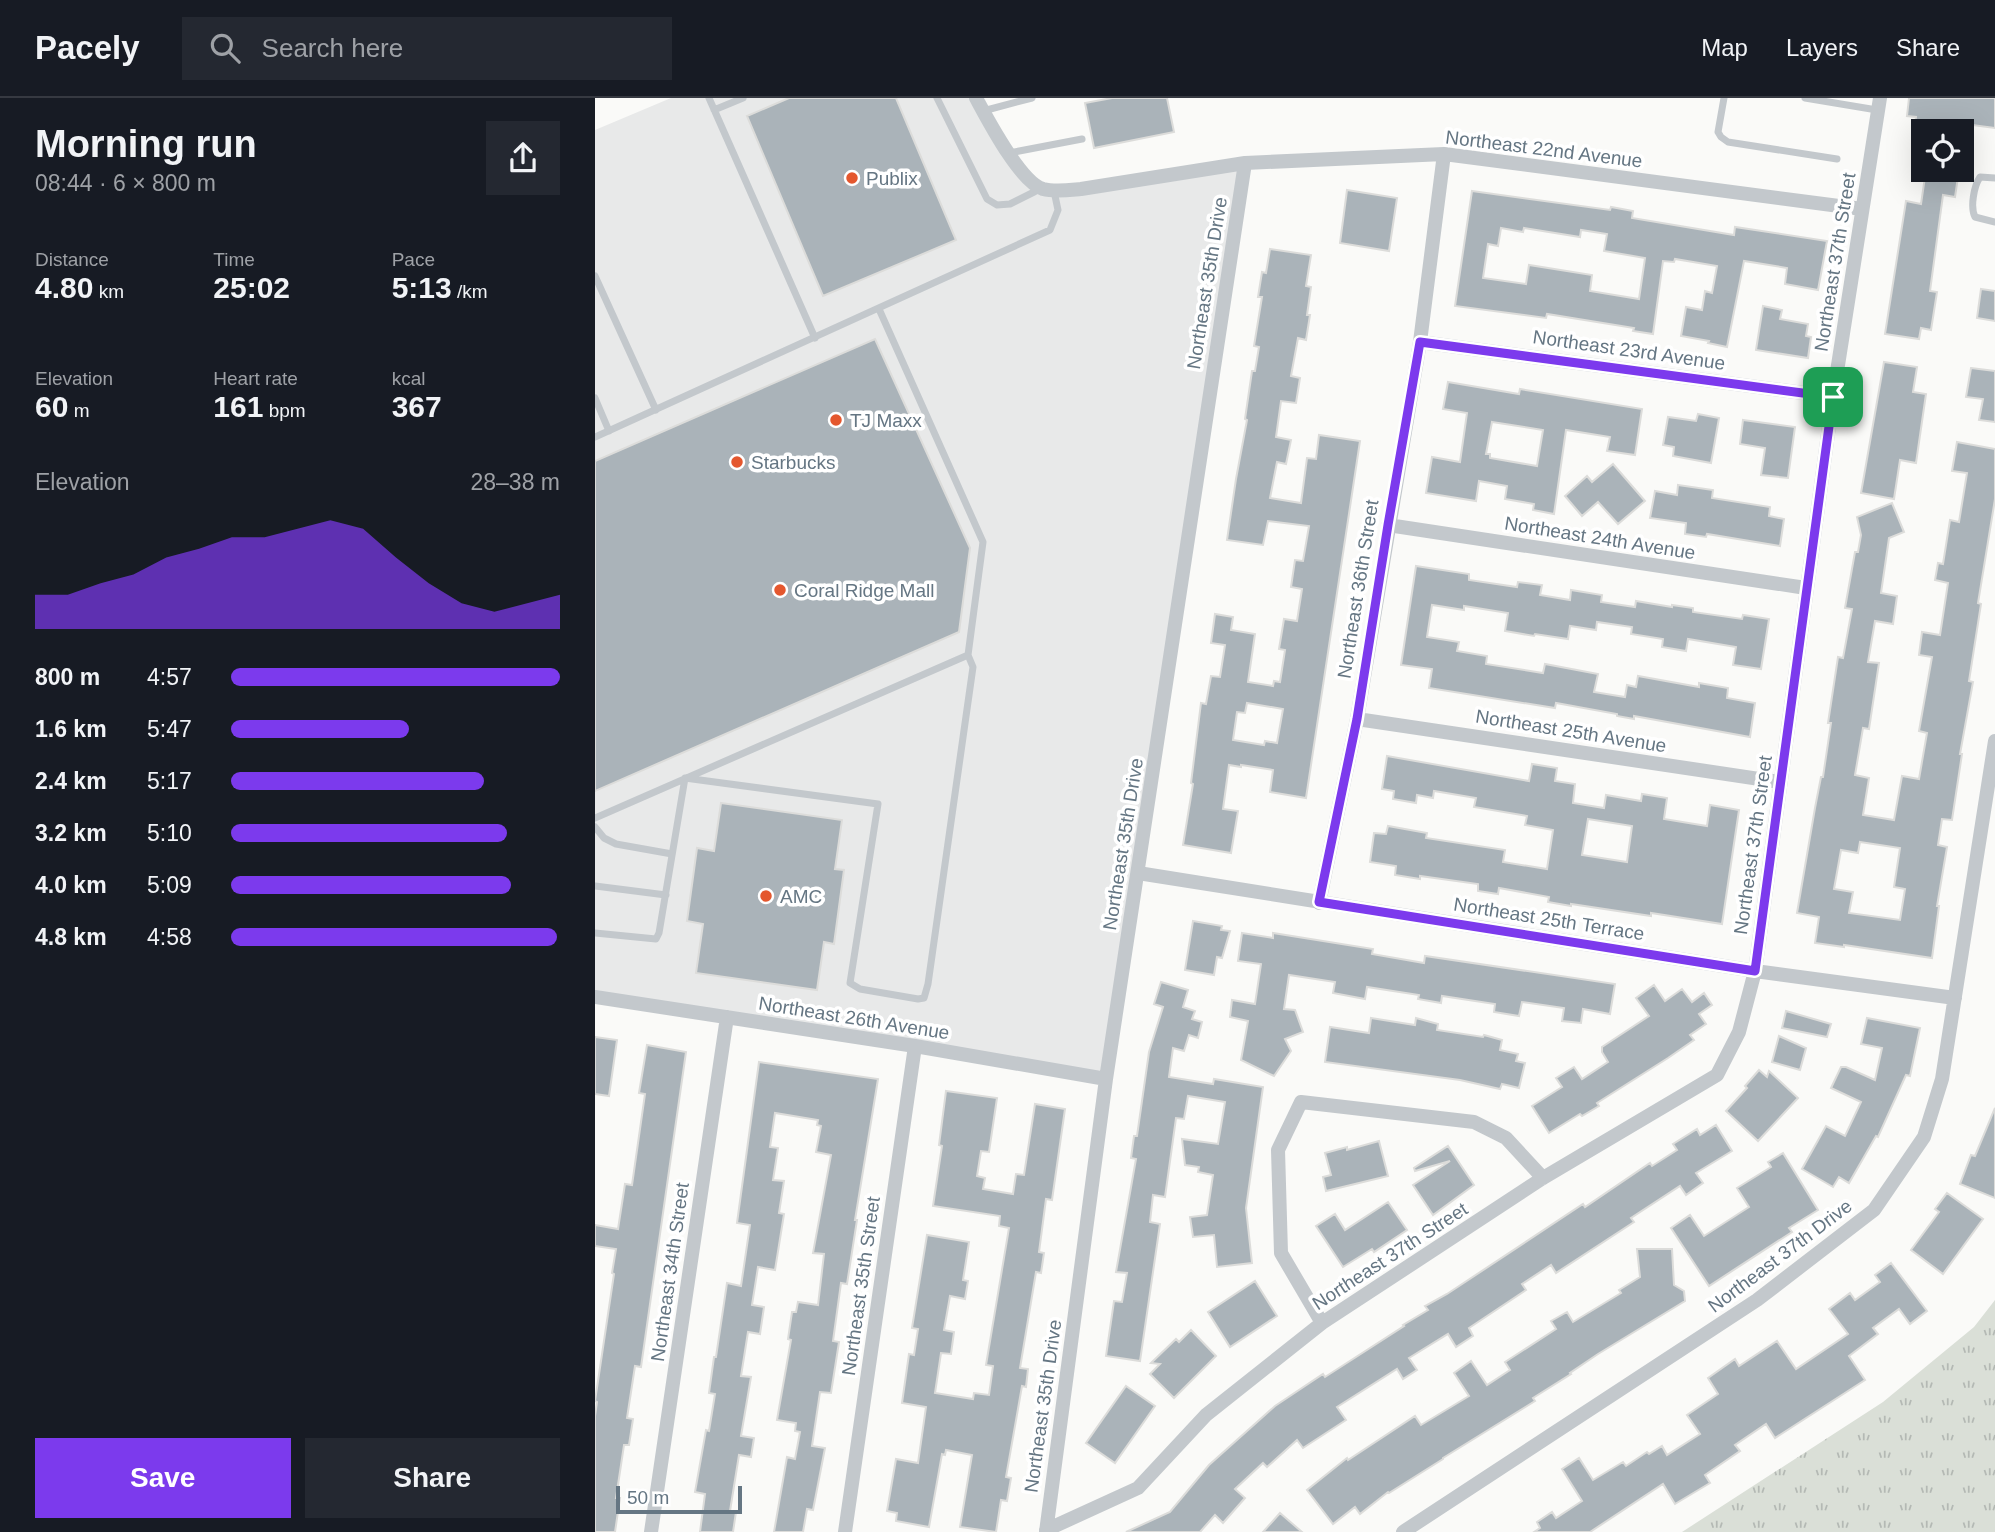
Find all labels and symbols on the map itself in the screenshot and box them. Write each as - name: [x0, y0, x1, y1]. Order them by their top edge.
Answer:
- street label: Northeast 22nd Avenue: [1444, 126, 1644, 172]
- place label: Publix: [866, 168, 918, 189]
- marker: Publix: [844, 170, 860, 186]
- street label: Northeast 37th Street: [1811, 170, 1860, 353]
- street label: Northeast 35th Drive: [1183, 195, 1231, 371]
- street label: Northeast 23rd Avenue: [1531, 326, 1727, 374]
- pin: [1803, 367, 1863, 427]
- place label: TJ Maxx: [850, 410, 922, 431]
- marker: TJ Maxx: [828, 412, 844, 428]
- place label: Starbucks: [751, 452, 835, 473]
- marker: Starbucks: [729, 454, 745, 470]
- street label: Northeast 36th Street: [1334, 497, 1383, 680]
- street label: Northeast 24th Avenue: [1503, 513, 1697, 563]
- place label: Coral Ridge Mall: [794, 580, 934, 601]
- marker: Coral Ridge Mall: [772, 582, 788, 598]
- street label: Northeast 25th Avenue: [1474, 706, 1668, 756]
- street label: Northeast 37th Street: [1730, 753, 1776, 936]
- street label: Northeast 35th Drive: [1099, 756, 1147, 932]
- place label: AMC: [780, 886, 822, 907]
- marker: AMC: [758, 888, 774, 904]
- street label: Northeast 25th Terrace: [1452, 894, 1646, 944]
- street label: Northeast 26th Avenue: [757, 993, 951, 1043]
- street label: Northeast 34th Street: [647, 1180, 693, 1363]
- street label: Northeast 35th Street: [838, 1194, 884, 1377]
- street label: Northeast 37th Drive: [1704, 1195, 1856, 1317]
- street label: Northeast 37th Street: [1309, 1198, 1472, 1314]
- street label: Northeast 35th Drive: [1020, 1318, 1066, 1494]
- scale bar: [616, 1483, 742, 1515]

